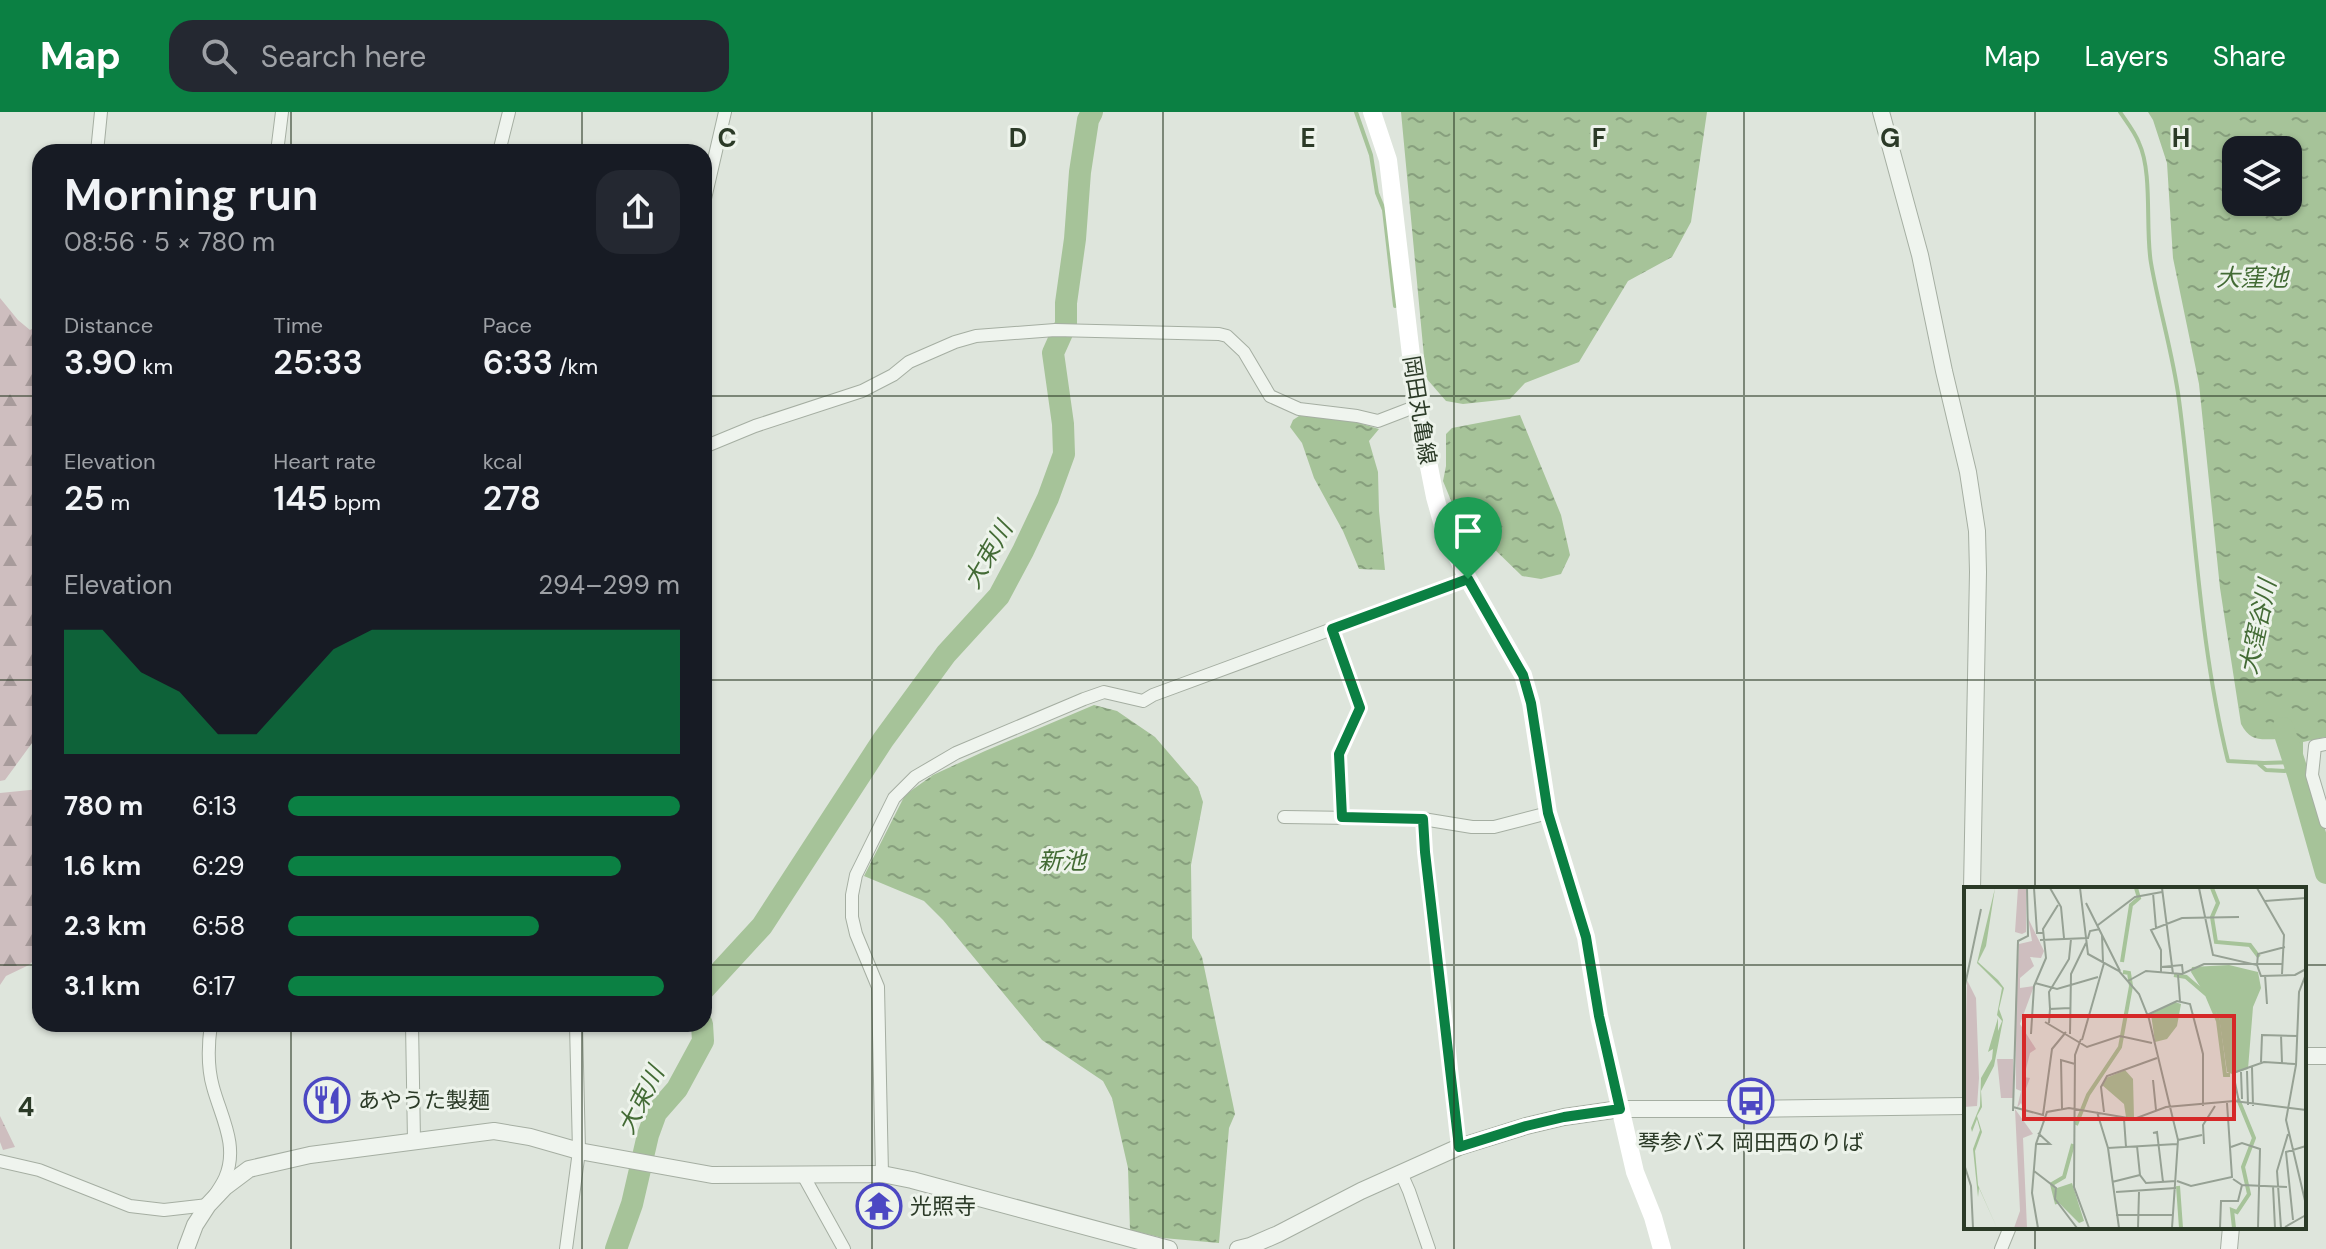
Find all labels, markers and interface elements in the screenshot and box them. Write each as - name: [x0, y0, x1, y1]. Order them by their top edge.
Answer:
- search box: [169, 20, 729, 92]
- text: Map: [40, 31, 121, 81]
- icon: search: [197, 34, 241, 78]
- text: Search here: [261, 37, 426, 76]
- text: Map: [1984, 38, 2041, 75]
- text: Layers: [2085, 38, 2169, 75]
- text: Share: [2213, 38, 2286, 75]
- text: C: [717, 121, 737, 155]
- text: D: [1009, 121, 1027, 155]
- text: E: [1300, 121, 1316, 155]
- text: F: [1592, 121, 1606, 155]
- text: G: [1880, 121, 1900, 155]
- text: H: [2172, 121, 2190, 155]
- map controls: [2222, 136, 2302, 216]
- button: layers: [2222, 136, 2302, 216]
- text: Morning run: [64, 166, 318, 224]
- button: share: [596, 170, 680, 254]
- text: 08:56 · 5 × 780 m: [64, 225, 275, 259]
- water label: 大窪池: [2216, 262, 2290, 293]
- text: Distance: [64, 311, 153, 340]
- text: Time: [273, 311, 323, 340]
- text: Pace: [483, 311, 532, 340]
- text: 3.90: [64, 340, 137, 385]
- text: 25:33: [273, 340, 363, 385]
- text: 6:33: [483, 340, 553, 385]
- text: km: [137, 352, 173, 381]
- text: /km: [553, 352, 598, 381]
- street label: 岡田丸亀線: [1397, 353, 1442, 467]
- text: Elevation: [64, 447, 156, 476]
- text: Heart rate: [273, 447, 376, 476]
- text: kcal: [483, 447, 522, 476]
- text: 25: [64, 476, 105, 521]
- text: 145: [273, 476, 328, 521]
- text: 278: [483, 476, 541, 521]
- text: m: [105, 488, 130, 517]
- text: bpm: [328, 488, 381, 517]
- pin: [1434, 497, 1502, 579]
- icon: arrive: [1446, 509, 1490, 553]
- water label: 大束川: [956, 513, 1020, 594]
- text: Elevation: [64, 568, 172, 602]
- text: 294–299 m: [538, 568, 680, 602]
- water label: 大窪谷川: [2232, 574, 2283, 677]
- text: 780 m: [64, 789, 143, 823]
- text: 6:13: [192, 789, 237, 823]
- water label: 新池: [1038, 845, 1088, 876]
- text: 1.6 km: [64, 849, 141, 883]
- text: 6:29: [192, 849, 245, 883]
- inset map: [1964, 887, 2306, 1229]
- text: 2.3 km: [64, 909, 147, 943]
- text: 6:58: [192, 909, 245, 943]
- text: 3.1 km: [64, 969, 140, 1003]
- text: 6:17: [192, 969, 236, 1003]
- water label: 大束川: [610, 1058, 672, 1139]
- restaurant icon: あやうた製麺: [303, 1076, 351, 1124]
- bus stop icon: 琴参バス 岡田西のりば: [1727, 1077, 1775, 1125]
- place label: あやうた製麺: [358, 1086, 490, 1115]
- text: 4: [18, 1090, 34, 1124]
- place label: 琴参バス 岡田西のりば: [1638, 1128, 1864, 1157]
- temple icon: 光照寺: [855, 1182, 903, 1230]
- place label: 光照寺: [910, 1192, 976, 1221]

